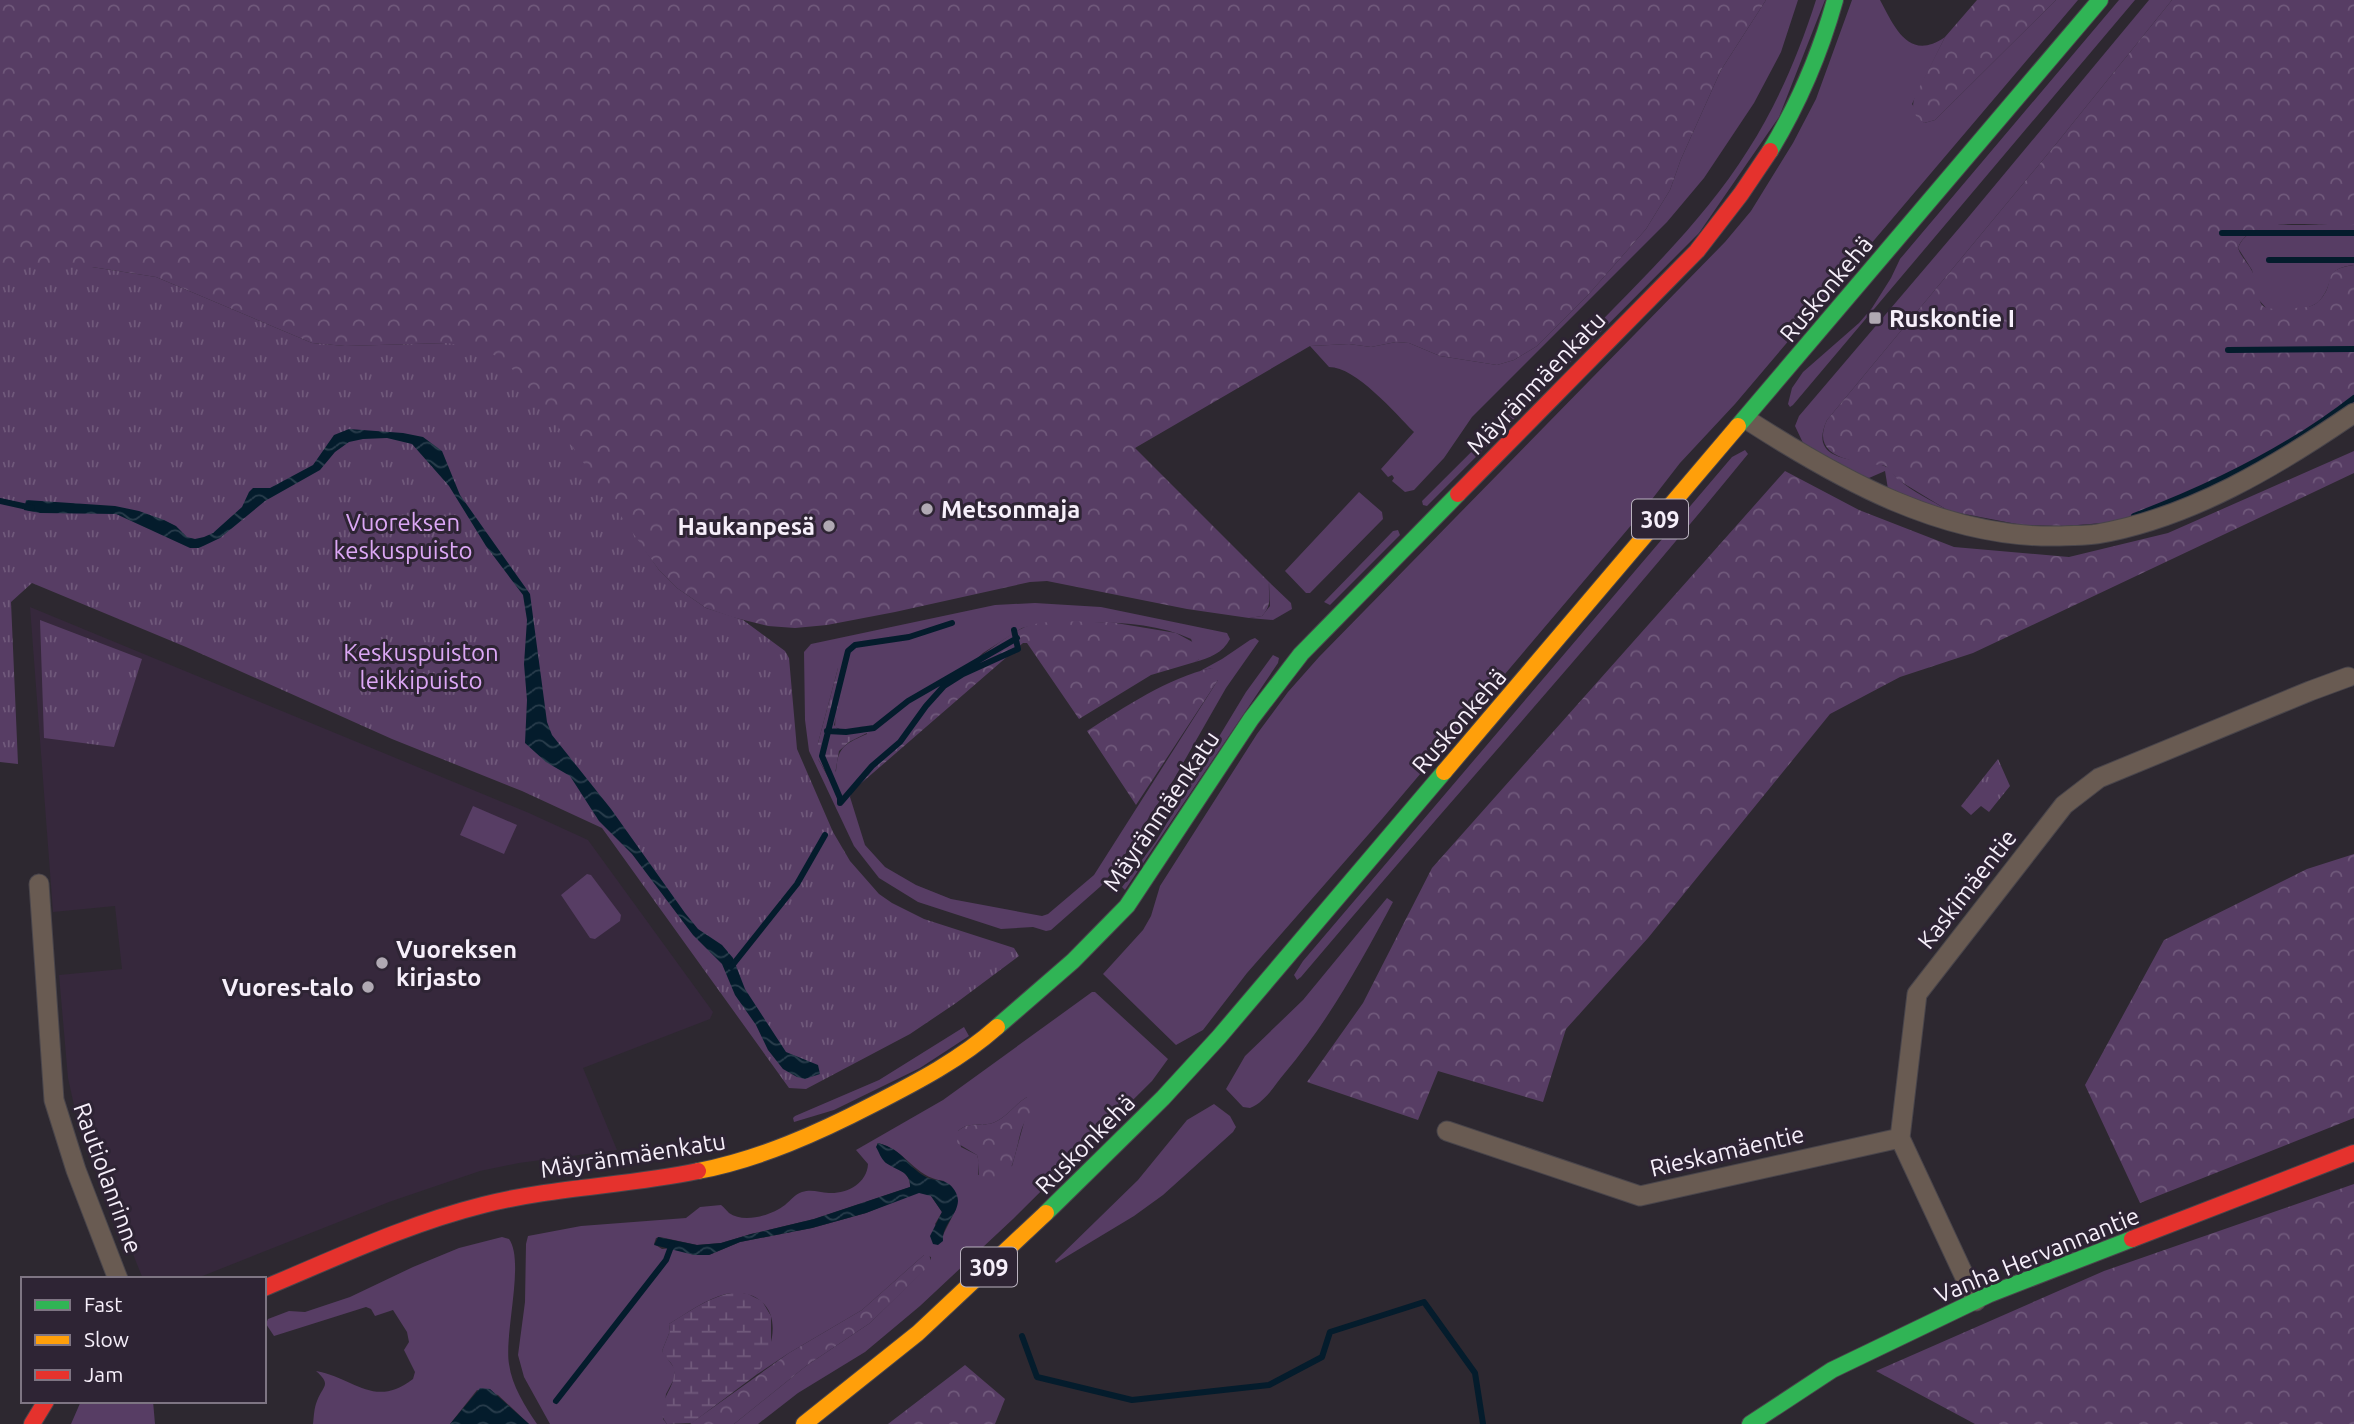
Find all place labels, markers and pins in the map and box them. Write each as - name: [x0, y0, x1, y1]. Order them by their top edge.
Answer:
- place label: Ruskontie I: [1889, 305, 2015, 332]
- marker: Ruskontie I: [1867, 310, 1883, 326]
- place label: Metsonmaja: [941, 496, 1080, 523]
- marker: Metsonmaja: [919, 501, 935, 517]
- place label: Haukanpesä: [678, 513, 815, 540]
- marker: Haukanpesä: [821, 518, 837, 534]
- place label: Vuoreksen kirjasto: [396, 936, 517, 991]
- marker: Vuoreksen kirjasto: [374, 955, 390, 971]
- place label: Vuores-talo: [222, 974, 354, 1001]
- marker: Vuores-talo: [360, 979, 376, 995]

